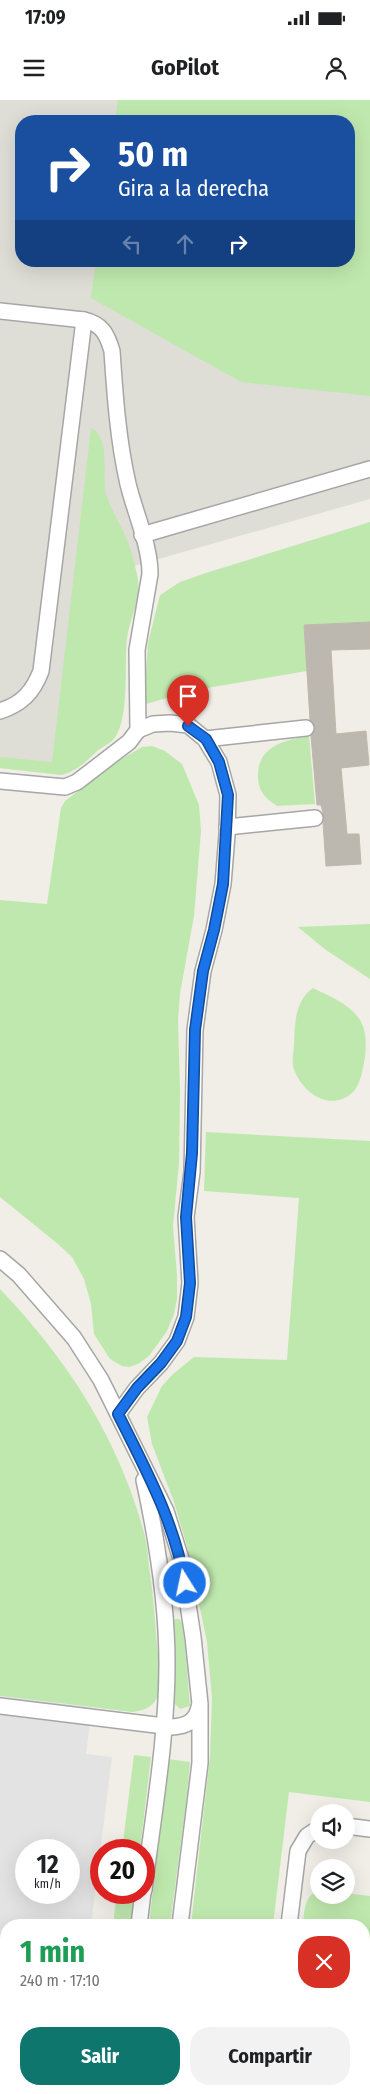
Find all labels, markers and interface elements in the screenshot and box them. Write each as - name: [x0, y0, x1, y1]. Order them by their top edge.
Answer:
- text: 17:09: [25, 6, 66, 29]
- icon: menu: [20, 54, 48, 82]
- text: GoPilot: [151, 54, 219, 81]
- icon: person: [322, 54, 350, 82]
- text: 50 m: [118, 133, 188, 175]
- icon: right: [35, 135, 100, 200]
- text: Gira a la derecha: [118, 175, 269, 202]
- icon: left: [118, 230, 146, 258]
- icon: ahead: [171, 230, 199, 258]
- icon: right: [224, 230, 252, 258]
- pin: [167, 675, 209, 726]
- icon: arrive: [174, 682, 202, 710]
- position arrow: [158, 1556, 210, 1608]
- map controls: [310, 1804, 355, 1904]
- button: sound: [310, 1804, 355, 1849]
- speed limit sign: 20: [90, 1839, 155, 1904]
- text: 12: [36, 1850, 59, 1880]
- button: layers: [310, 1859, 355, 1904]
- text: km/h: [34, 1877, 61, 1891]
- text: 1 min: [20, 1934, 85, 1970]
- button: close: [298, 1936, 350, 1988]
- text: 240 m · 17:10: [20, 1971, 100, 1990]
- button: Salir: [20, 2027, 180, 2085]
- button: Compartir: [190, 2027, 350, 2085]

